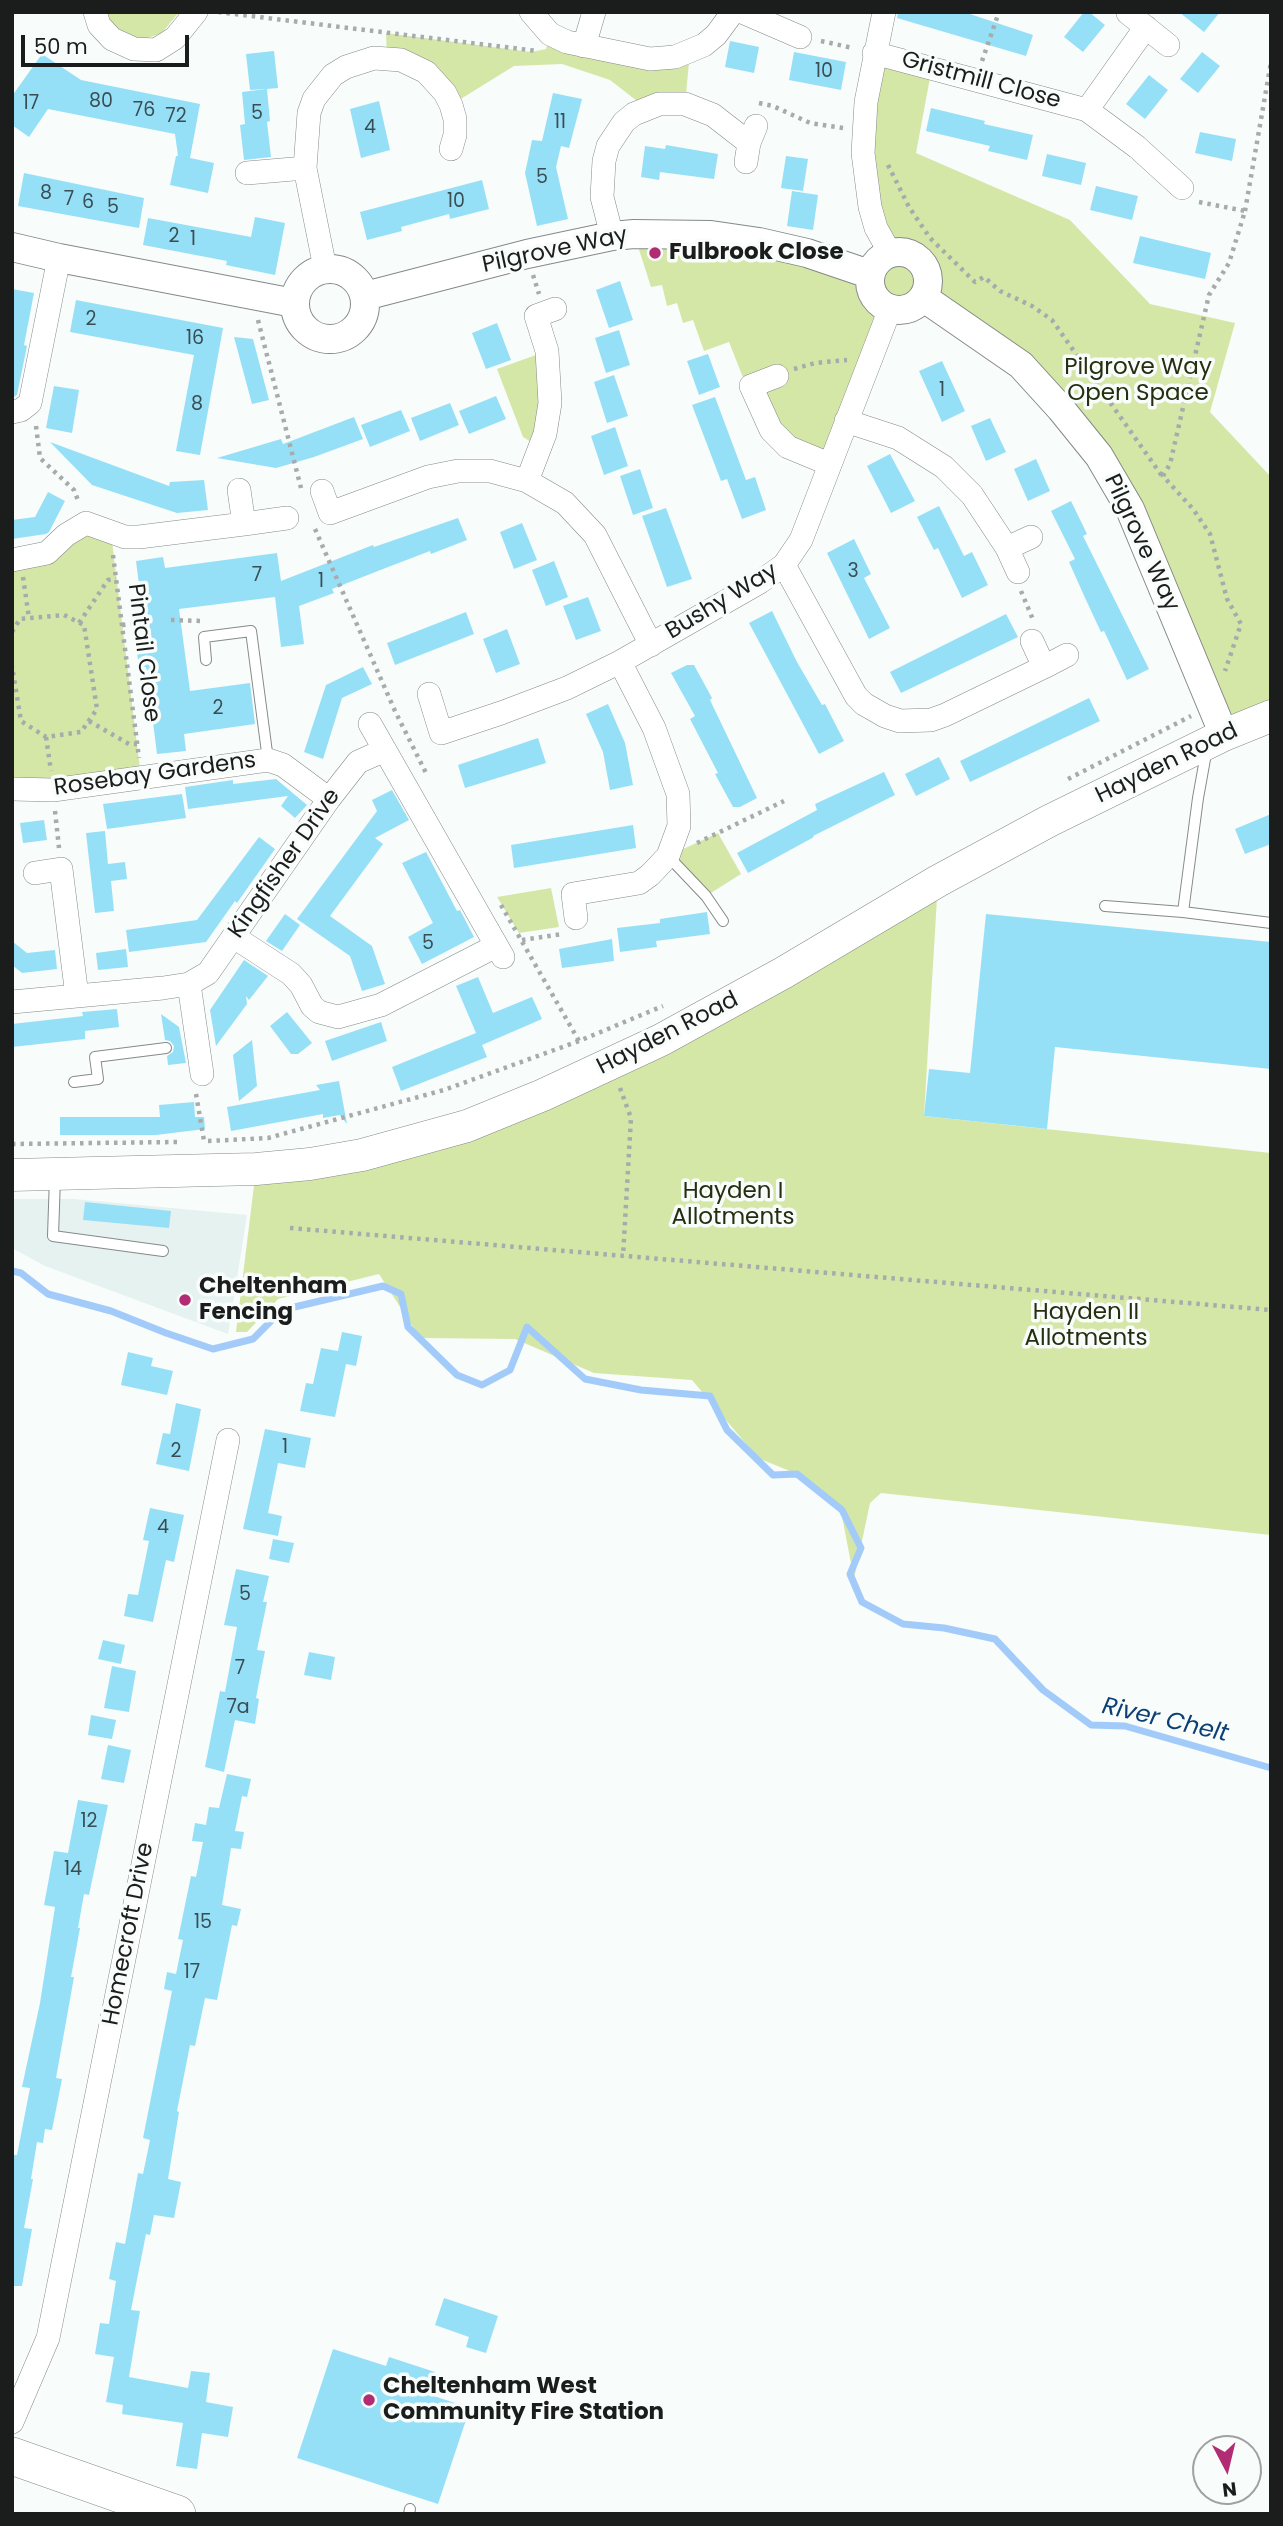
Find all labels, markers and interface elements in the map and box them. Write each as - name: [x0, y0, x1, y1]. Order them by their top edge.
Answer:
- scale bar: [24, 21, 192, 65]
- text: 50 m: [34, 32, 88, 61]
- street label: Gristmill Close: [898, 46, 1064, 116]
- house number: 10: [815, 61, 833, 83]
- house number: 80: [89, 91, 113, 113]
- house number: 17: [23, 93, 39, 115]
- house number: 76: [133, 100, 155, 122]
- house number: 5: [251, 103, 263, 125]
- house number: 72: [165, 106, 187, 128]
- house number: 11: [554, 112, 566, 134]
- house number: 4: [364, 117, 376, 139]
- house number: 5: [536, 167, 548, 189]
- house number: 8: [40, 183, 52, 205]
- house number: 7: [64, 189, 74, 211]
- house number: 10: [447, 191, 465, 213]
- house number: 6: [82, 192, 94, 214]
- house number: 5: [107, 197, 119, 219]
- street label: Pilgrove Way: [480, 222, 630, 280]
- house number: 2: [169, 226, 179, 248]
- house number: 1: [190, 229, 196, 251]
- place label: Fulbrook Close: [669, 239, 844, 267]
- marker: Fulbrook Close: [647, 245, 663, 261]
- house number: 2: [86, 309, 96, 331]
- house number: 16: [186, 328, 204, 350]
- park label: Pilgrove Way Open Space: [1064, 354, 1212, 408]
- house number: 1: [939, 380, 945, 402]
- house number: 8: [191, 394, 203, 416]
- street label: Pilgrove Way: [1097, 470, 1185, 616]
- street label: Bushy Way: [661, 558, 783, 646]
- house number: 3: [847, 561, 859, 583]
- house number: 7: [252, 565, 262, 587]
- house number: 1: [318, 571, 324, 593]
- street label: Pintail Close: [121, 582, 165, 724]
- house number: 2: [213, 698, 223, 720]
- street label: Hayden Road: [1091, 718, 1243, 810]
- street label: Rosebay Gardens: [52, 747, 258, 803]
- street label: Kingfisher Drive: [223, 784, 347, 944]
- house number: 5: [422, 933, 434, 955]
- street label: Hayden Road: [593, 987, 743, 1081]
- park label: Hayden I Allotments: [672, 1178, 794, 1232]
- place label: Cheltenham Fencing: [199, 1273, 347, 1327]
- marker: Cheltenham Fencing: [177, 1292, 193, 1308]
- park label: Hayden II Allotments: [1025, 1299, 1147, 1353]
- house number: 1: [282, 1437, 288, 1459]
- house number: 2: [171, 1441, 181, 1463]
- house number: 4: [157, 1517, 169, 1539]
- house number: 5: [239, 1584, 251, 1606]
- house number: 7: [235, 1658, 245, 1680]
- water label: River Chelt: [1099, 1693, 1231, 1749]
- house number: 7a: [226, 1697, 250, 1719]
- house number: 12: [80, 1811, 98, 1833]
- street label: Homecroft Drive: [98, 1840, 160, 2028]
- house number: 14: [64, 1859, 82, 1881]
- house number: 15: [194, 1912, 212, 1934]
- house number: 17: [184, 1962, 200, 1984]
- place label: Cheltenham West Community Fire Station: [383, 2373, 664, 2427]
- marker: Cheltenham West Community Fire Station: [361, 2392, 377, 2408]
- north arrow: [1192, 2435, 1262, 2505]
- text: N: [1221, 2475, 1238, 2504]

